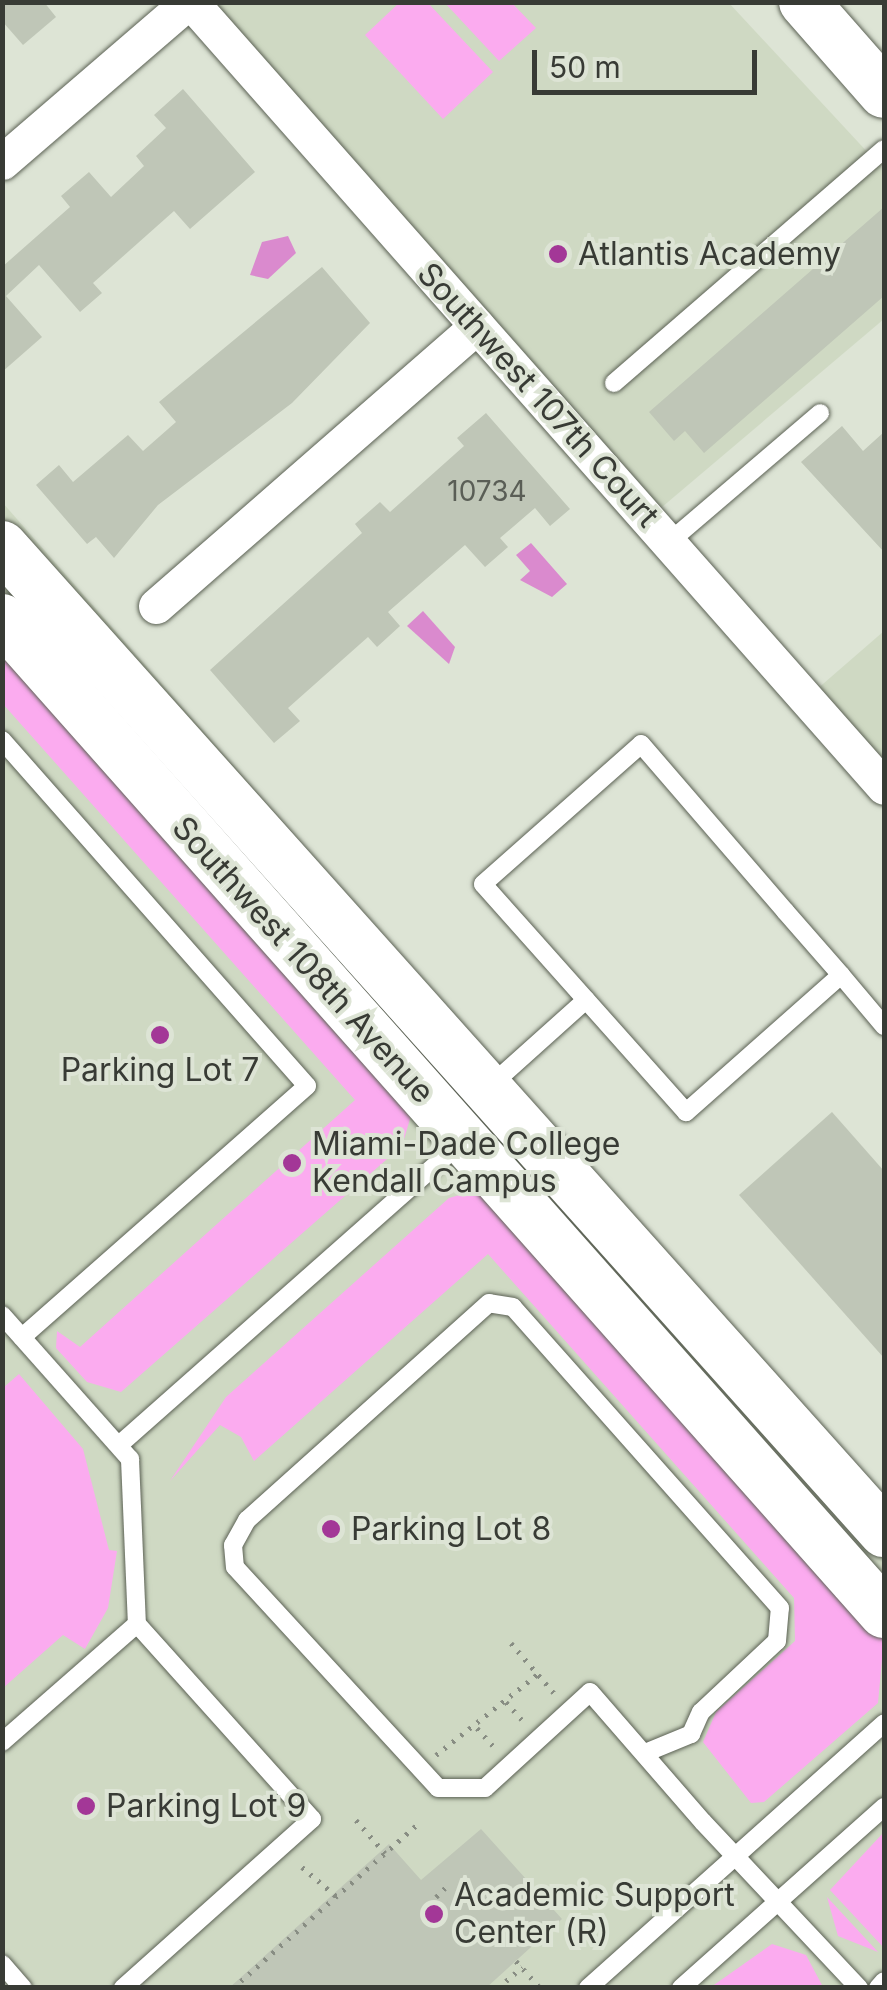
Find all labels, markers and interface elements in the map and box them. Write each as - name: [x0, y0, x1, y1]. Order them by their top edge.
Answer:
- scale bar: [537, 30, 762, 92]
- text: 50 m: [549, 49, 621, 85]
- place label: Atlantis Academy: [578, 235, 841, 273]
- marker: Atlantis Academy: [547, 243, 569, 265]
- street label: Southwest 107th Court: [409, 255, 667, 535]
- house number: 10734: [447, 474, 527, 508]
- street label: Southwest 108th Avenue: [164, 809, 442, 1111]
- marker: Parking Lot 7: [149, 1024, 171, 1046]
- place label: Parking Lot 7: [61, 1051, 259, 1089]
- place label: Miami-Dade College Kendall Campus: [312, 1126, 620, 1201]
- marker: Miami-Dade College Kendall Campus: [281, 1152, 303, 1174]
- place label: Parking Lot 8: [351, 1510, 551, 1548]
- marker: Parking Lot 8: [320, 1518, 342, 1540]
- place label: Parking Lot 9: [106, 1787, 306, 1825]
- marker: Parking Lot 9: [75, 1795, 97, 1817]
- place label: Academic Support Center (R): [454, 1877, 735, 1952]
- marker: Academic Support Center (R): [423, 1903, 445, 1925]

